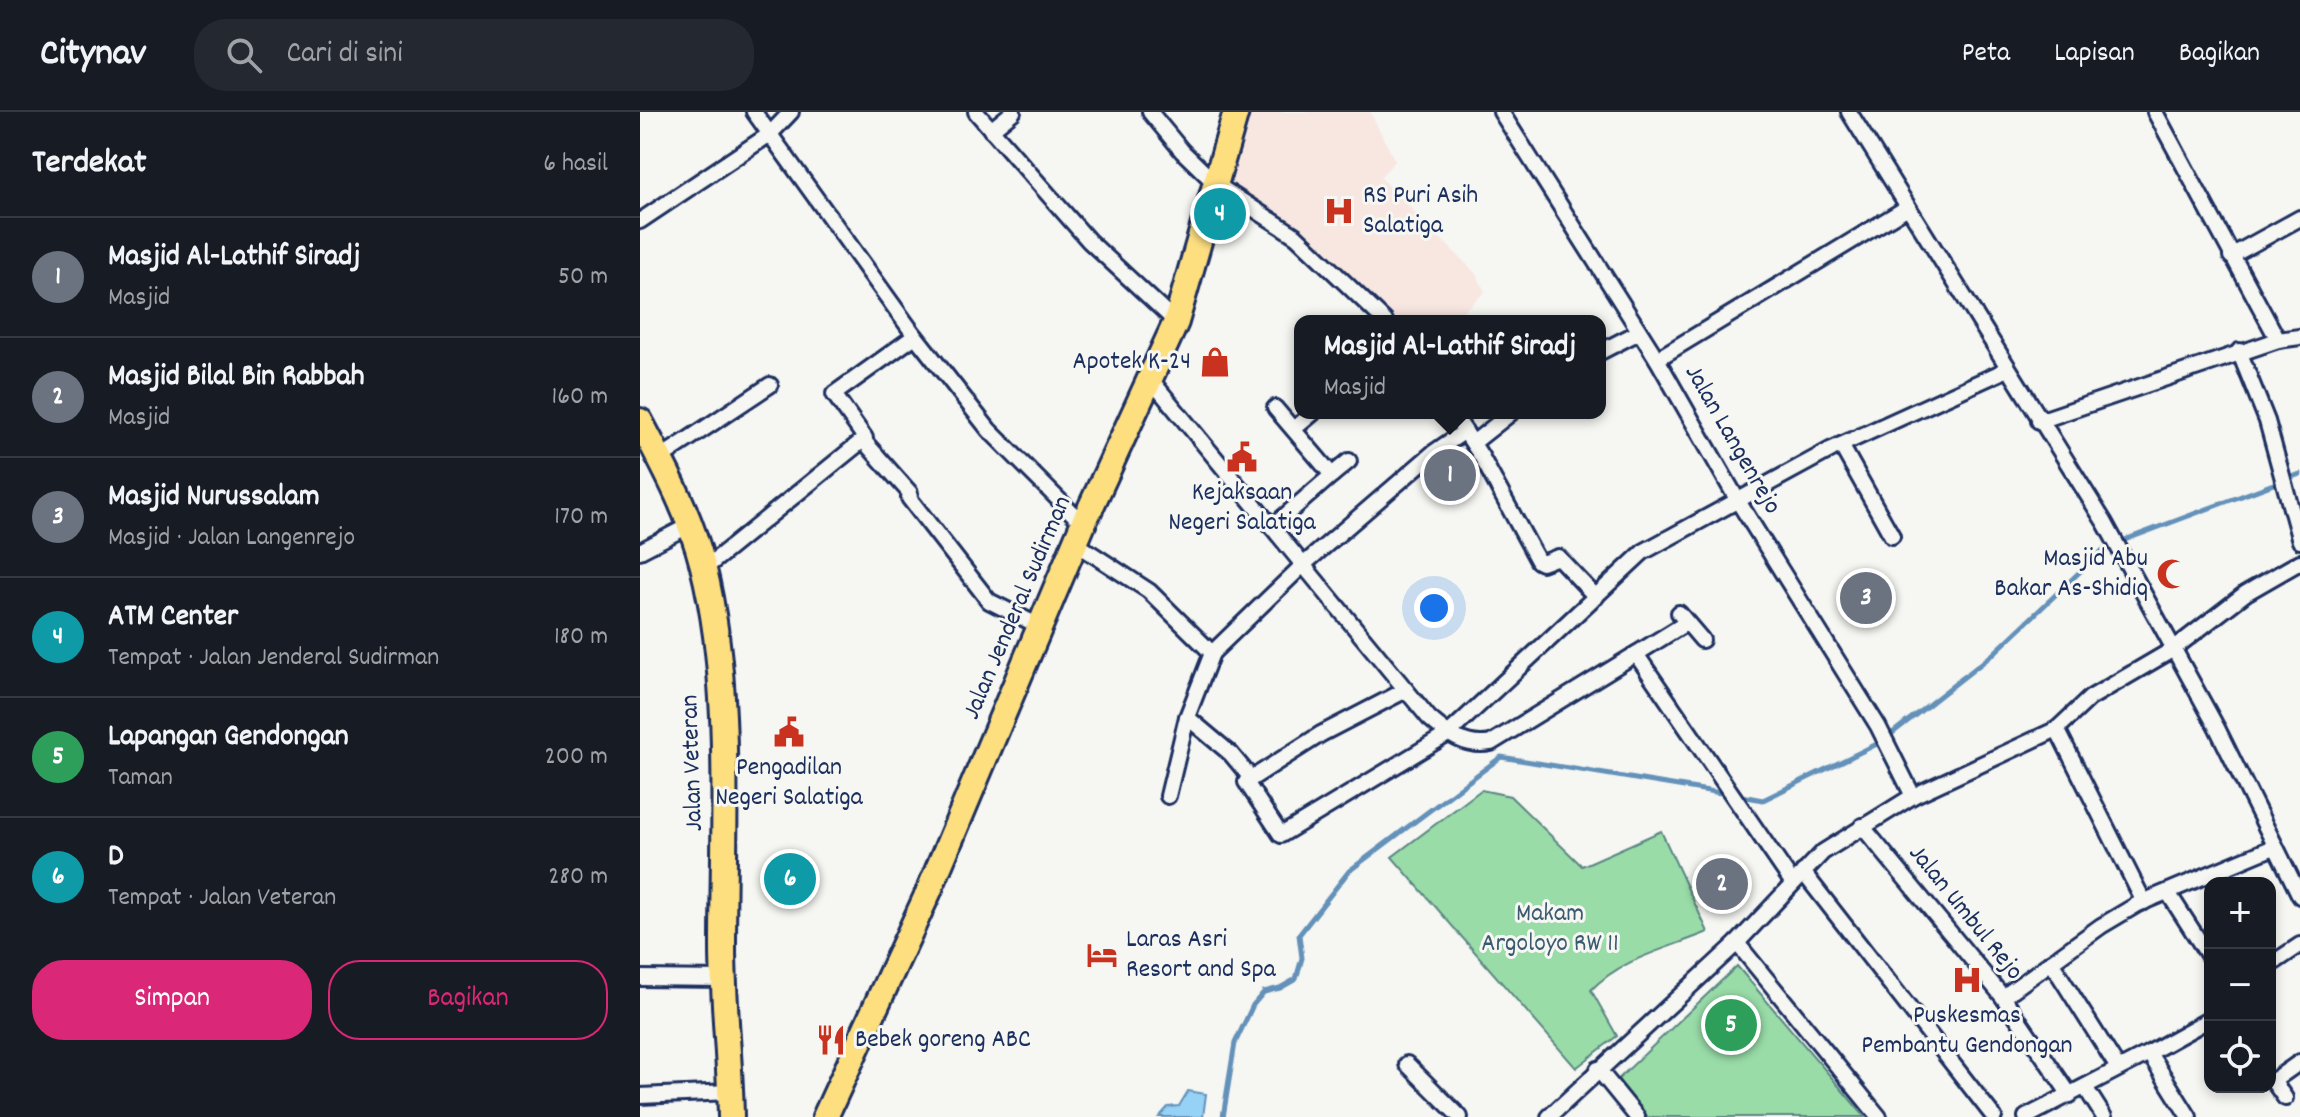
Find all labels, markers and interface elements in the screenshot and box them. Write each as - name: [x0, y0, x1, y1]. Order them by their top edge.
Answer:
- search box: [194, 19, 754, 91]
- text: Citynav: [40, 28, 146, 83]
- icon: search: [222, 33, 266, 77]
- text: Cari di sini: [286, 34, 403, 77]
- text: Peta: [1962, 35, 2010, 75]
- text: Lapisan: [2054, 35, 2135, 75]
- text: Bagikan: [2179, 35, 2260, 75]
- text: Terdekat: [32, 140, 147, 189]
- text: 6 hasil: [543, 146, 608, 183]
- place label: RS Puri Asih Salatiga: [1363, 178, 1478, 245]
- pin: 4: [1194, 184, 1246, 244]
- hospital icon: RS Puri Asih Salatiga: [1322, 194, 1356, 228]
- text: Masjid Al-Lathif Siradj: [108, 237, 360, 280]
- text: 1: [55, 259, 61, 296]
- text: 50 m: [558, 259, 608, 296]
- text: Masjid: [108, 280, 170, 317]
- popup: [1294, 315, 1606, 419]
- text: Masjid Al-Lathif Siradj: [1324, 327, 1576, 370]
- place label: Apotek K-24: [1073, 344, 1191, 381]
- shop icon: Apotek K-24: [1198, 345, 1232, 379]
- text: Masjid Bilal Bin Rabbah: [108, 357, 364, 400]
- street label: Jalan Langenrejo: [1674, 358, 1790, 522]
- text: Masjid: [1324, 370, 1386, 407]
- text: 2: [52, 379, 64, 416]
- text: 160 m: [552, 379, 608, 416]
- text: Masjid: [108, 400, 170, 437]
- public building icon: Kejaksaan Negeri Salatiga: [1225, 440, 1259, 474]
- pin: 1: [1424, 445, 1476, 505]
- place label: Kejaksaan Negeri Salatiga: [1168, 475, 1317, 542]
- text: Masjid Nurussalam: [108, 477, 320, 520]
- street label: Jalan Jenderal Sudirman: [954, 490, 1082, 726]
- text: 3: [52, 499, 64, 536]
- text: 170 m: [554, 499, 608, 536]
- text: Masjid · Jalan Langenrejo: [108, 520, 355, 557]
- place label: Masjid Abu Bakar As-Shidiq: [1994, 541, 2148, 608]
- mosque icon: Masjid Abu Bakar As-Shidiq: [2155, 557, 2189, 591]
- pin: 3: [1840, 568, 1892, 628]
- your location: [1414, 588, 1454, 628]
- text: ATM Center: [108, 597, 238, 640]
- text: 4: [53, 619, 63, 656]
- text: 180 m: [554, 619, 608, 656]
- text: Tempat · Jalan Jenderal Sudirman: [108, 640, 439, 677]
- street label: Jalan Veteran: [672, 694, 714, 832]
- public building icon: Pengadilan Negeri Salatiga: [772, 715, 806, 749]
- text: Lapangan Gendongan: [108, 717, 349, 760]
- text: 5: [52, 739, 64, 776]
- text: 200 m: [544, 739, 608, 776]
- place label: Pengadilan Negeri Salatiga: [715, 750, 864, 817]
- text: Taman: [108, 760, 173, 797]
- text: D: [108, 837, 123, 880]
- street label: Jalan Umbul Rejo: [1899, 837, 2031, 989]
- pin: 6: [764, 849, 816, 909]
- pin: 2: [1696, 854, 1748, 914]
- text: 6: [52, 859, 64, 896]
- text: 280 m: [548, 859, 608, 896]
- map controls: [2204, 877, 2276, 1093]
- button: +: [2204, 877, 2276, 949]
- text: Tempat · Jalan Veteran: [108, 880, 336, 917]
- park label: Makam Argoloyo RW 11: [1481, 896, 1619, 963]
- place label: Laras Asri Resort and Spa: [1126, 922, 1277, 989]
- hotel icon: Laras Asri Resort and Spa: [1085, 938, 1119, 972]
- button: −: [2204, 949, 2276, 1021]
- button: Simpan: [32, 960, 312, 1040]
- button: Bagikan: [328, 960, 608, 1040]
- hospital icon: Puskesmas Pembantu Gendongan: [1950, 963, 1984, 997]
- pin: 5: [1705, 995, 1757, 1055]
- place label: Puskesmas Pembantu Gendongan: [1861, 998, 2073, 1065]
- button: locate: [2204, 1021, 2276, 1093]
- place label: Bebek goreng ABC: [855, 1022, 1031, 1059]
- restaurant icon: Bebek goreng ABC: [814, 1023, 848, 1057]

